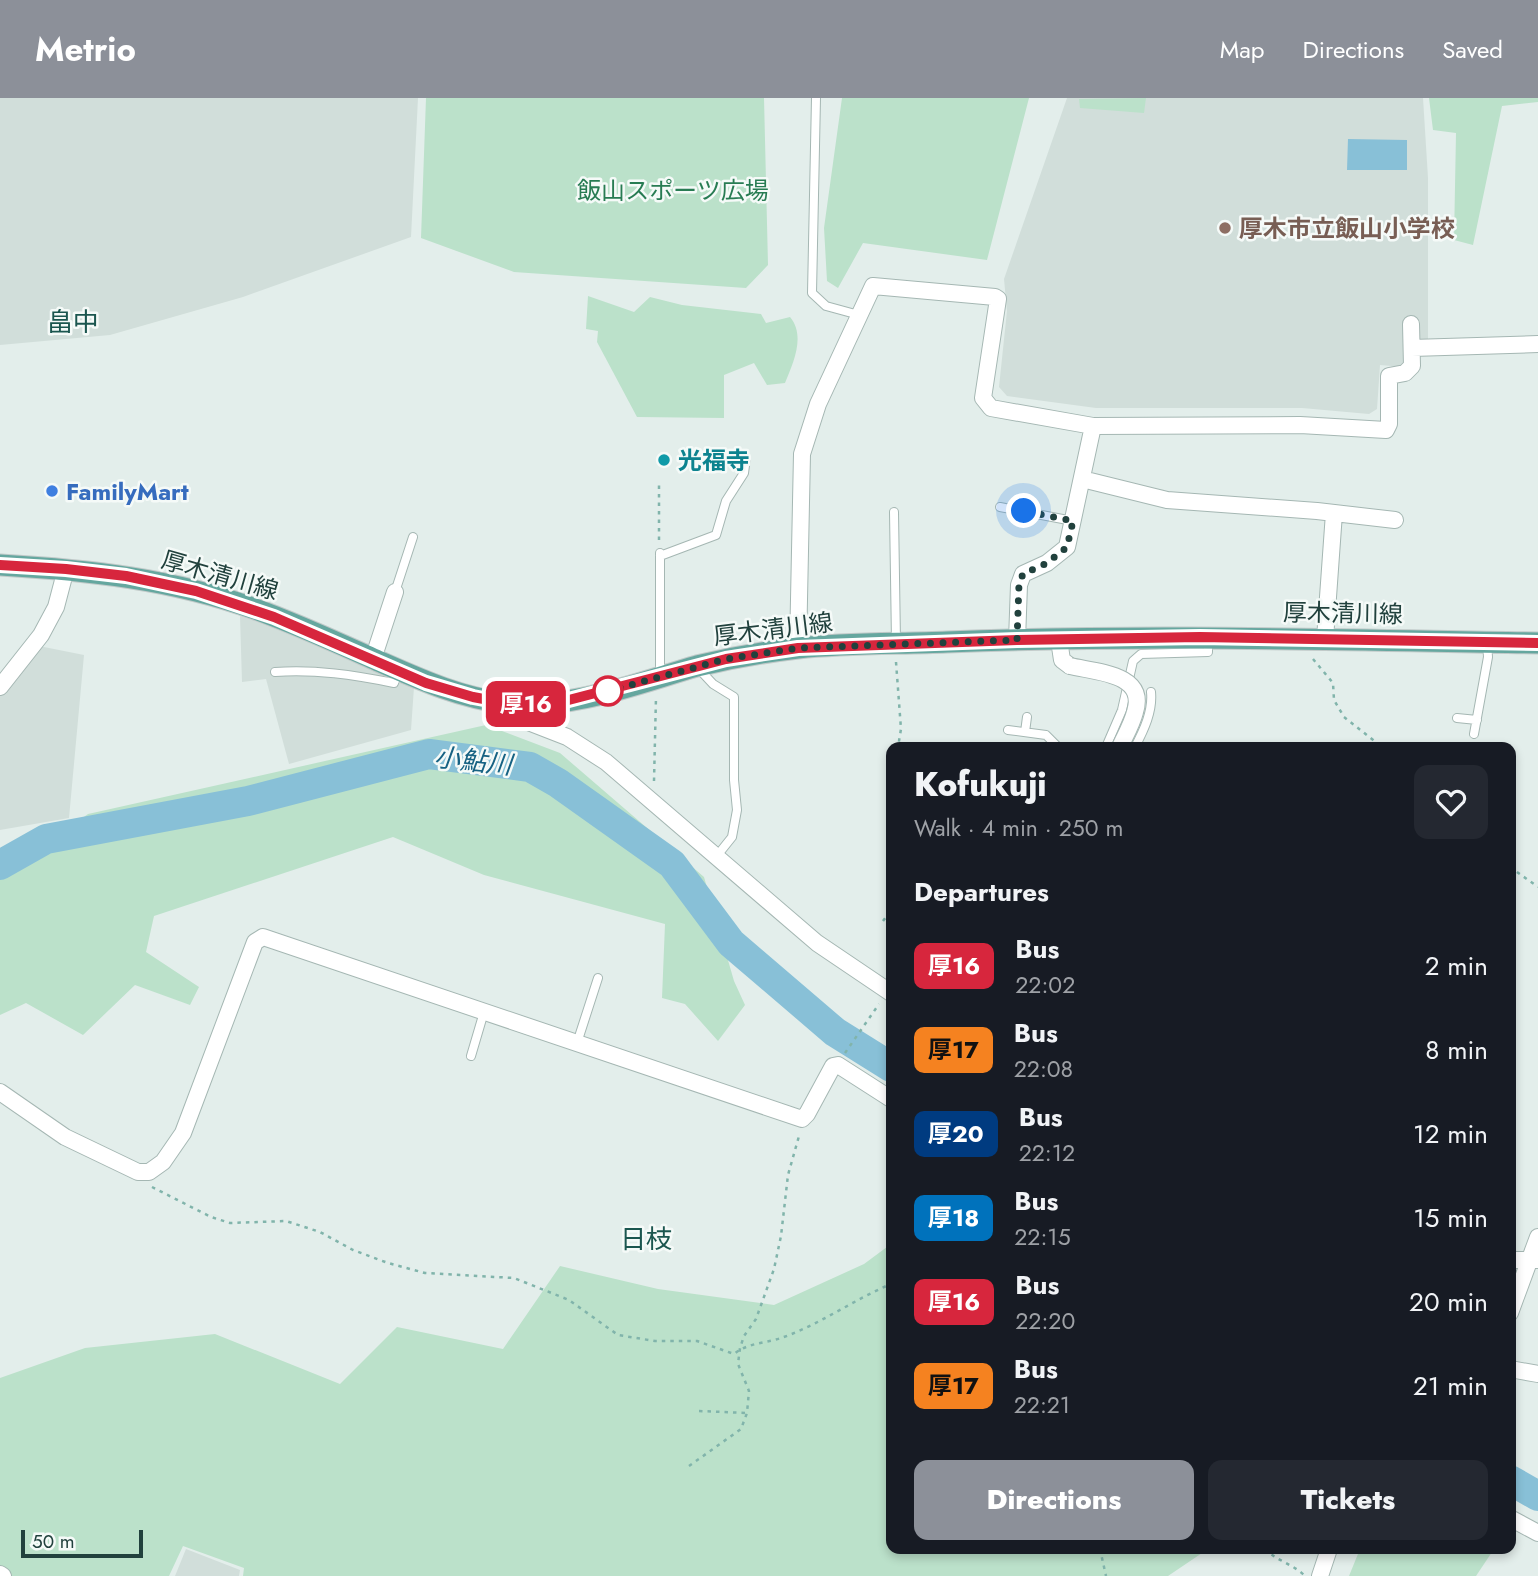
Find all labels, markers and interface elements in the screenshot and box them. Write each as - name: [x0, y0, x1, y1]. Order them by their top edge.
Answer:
- text: Metrio: [35, 26, 136, 73]
- text: Map: [1220, 32, 1265, 67]
- text: Directions: [1303, 32, 1404, 67]
- text: Saved: [1442, 32, 1503, 67]
- park label: 飯山スポーツ広場: [577, 173, 769, 208]
- place label: 厚木市立飯山小学校: [1239, 211, 1455, 246]
- marker: 厚木市立飯山小学校: [1217, 220, 1233, 236]
- district label: 畠中: [47, 303, 99, 341]
- place label: 光福寺: [678, 443, 750, 478]
- marker: 光福寺: [656, 452, 672, 468]
- place label: FamilyMart: [66, 474, 189, 509]
- marker: FamilyMart: [44, 483, 60, 499]
- your location: [1006, 493, 1041, 528]
- street label: 厚木清川線: [158, 542, 282, 608]
- street label: 厚木清川線: [1283, 594, 1403, 632]
- street label: 厚木清川線: [711, 604, 835, 654]
- unlabelled marker: [593, 676, 623, 706]
- line badge: 厚16: [486, 681, 566, 727]
- text: 厚16: [500, 686, 552, 721]
- water label: 小鮎川: [432, 738, 517, 784]
- text: Kofukuji: [914, 761, 1047, 808]
- button: heart: [1414, 765, 1488, 839]
- text: Walk · 4 min · 250 m: [914, 811, 1123, 845]
- text: Departures: [914, 873, 1049, 911]
- text: Bus: [1015, 930, 1059, 968]
- text: 2 min: [1425, 947, 1488, 985]
- text: 厚16: [928, 948, 980, 983]
- text: 22:02: [1015, 968, 1075, 1002]
- text: Bus: [1014, 1014, 1058, 1052]
- text: 8 min: [1425, 1031, 1488, 1069]
- text: 厚17: [928, 1032, 979, 1067]
- text: 22:08: [1014, 1052, 1073, 1086]
- text: Bus: [1019, 1098, 1063, 1136]
- text: 12 min: [1413, 1115, 1488, 1153]
- text: 厚20: [928, 1116, 984, 1151]
- text: 22:12: [1019, 1136, 1075, 1170]
- text: Bus: [1014, 1182, 1058, 1220]
- text: 15 min: [1413, 1199, 1488, 1237]
- text: 厚18: [928, 1200, 979, 1235]
- district label: 日枝: [620, 1220, 672, 1258]
- text: 22:15: [1014, 1220, 1071, 1254]
- text: Bus: [1015, 1266, 1059, 1304]
- text: 20 min: [1409, 1283, 1488, 1321]
- text: 厚16: [928, 1284, 980, 1319]
- text: 22:20: [1015, 1304, 1075, 1338]
- text: Bus: [1014, 1350, 1058, 1388]
- text: 21 min: [1413, 1367, 1488, 1405]
- text: 厚17: [928, 1368, 979, 1403]
- text: 22:21: [1014, 1388, 1070, 1422]
- button: Directions: [914, 1460, 1194, 1540]
- button: Tickets: [1208, 1460, 1488, 1540]
- scale bar: [21, 1527, 144, 1559]
- text: 50 m: [32, 1528, 75, 1555]

